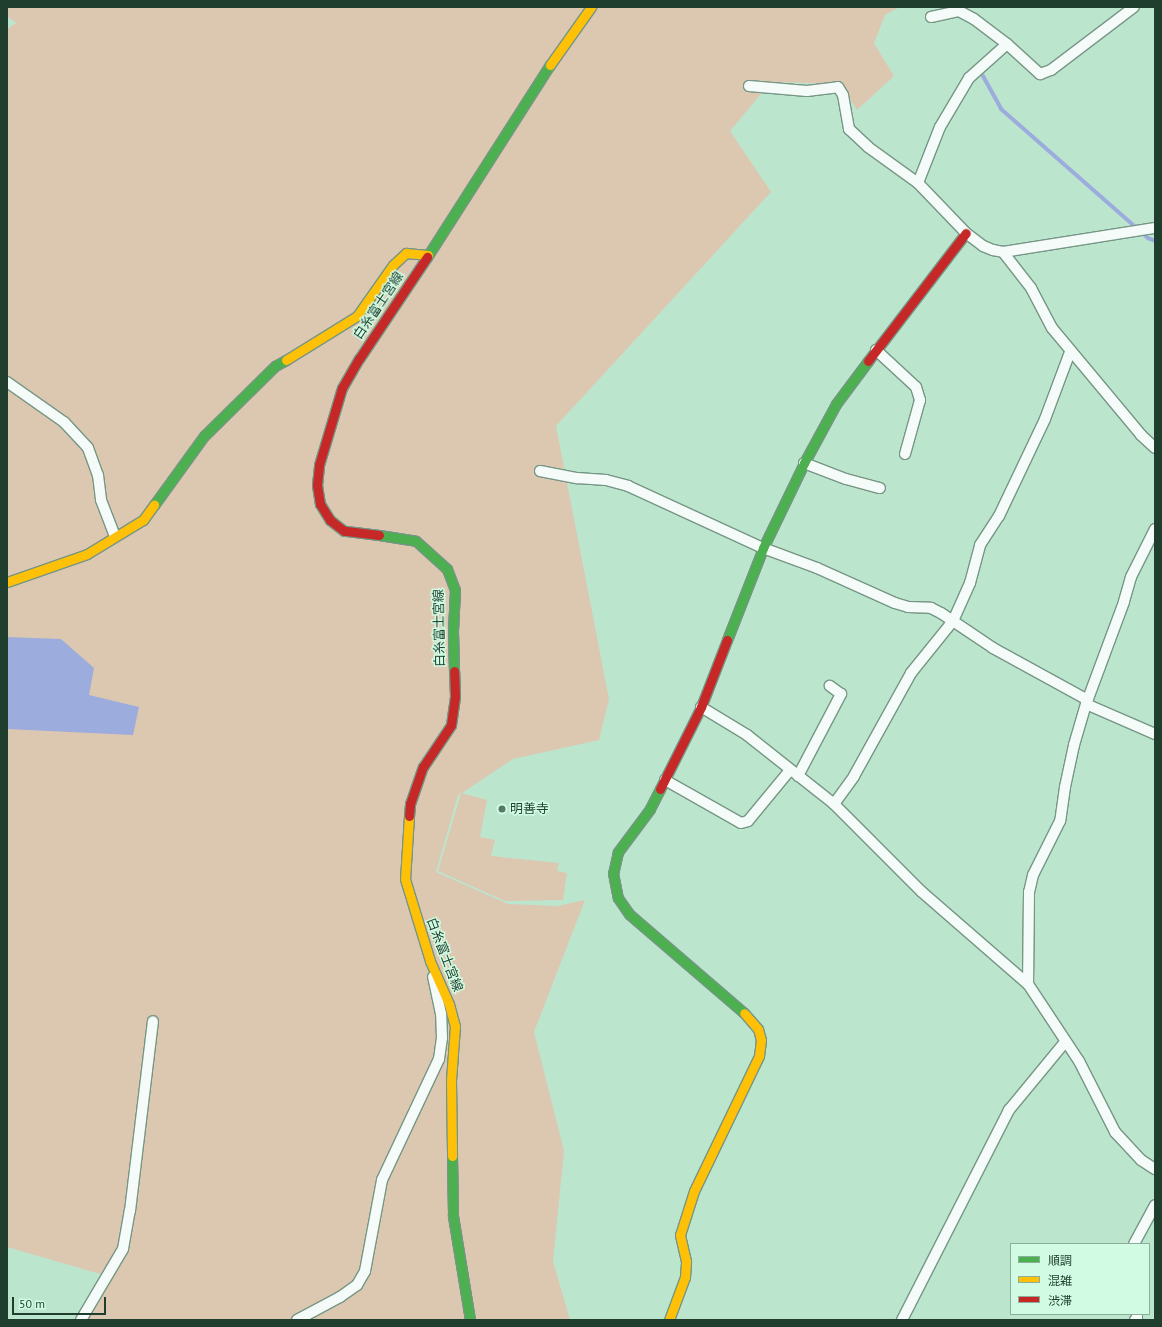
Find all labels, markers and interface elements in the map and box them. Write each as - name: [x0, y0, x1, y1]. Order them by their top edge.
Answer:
- street label: 白糸富士宮線: [351, 269, 407, 343]
- street label: 白糸富士宮線: [432, 589, 448, 667]
- place label: 明善寺: [510, 801, 549, 817]
- marker: 明善寺: [497, 804, 507, 814]
- street label: 白糸富士宮線: [423, 916, 465, 994]
- legend: [1010, 1243, 1150, 1315]
- text: 順調: [1048, 1253, 1072, 1268]
- text: 混雑: [1048, 1273, 1072, 1288]
- scale bar: [14, 1289, 108, 1315]
- text: 渋滞: [1048, 1293, 1072, 1308]
- text: 50 m: [19, 1296, 45, 1311]

